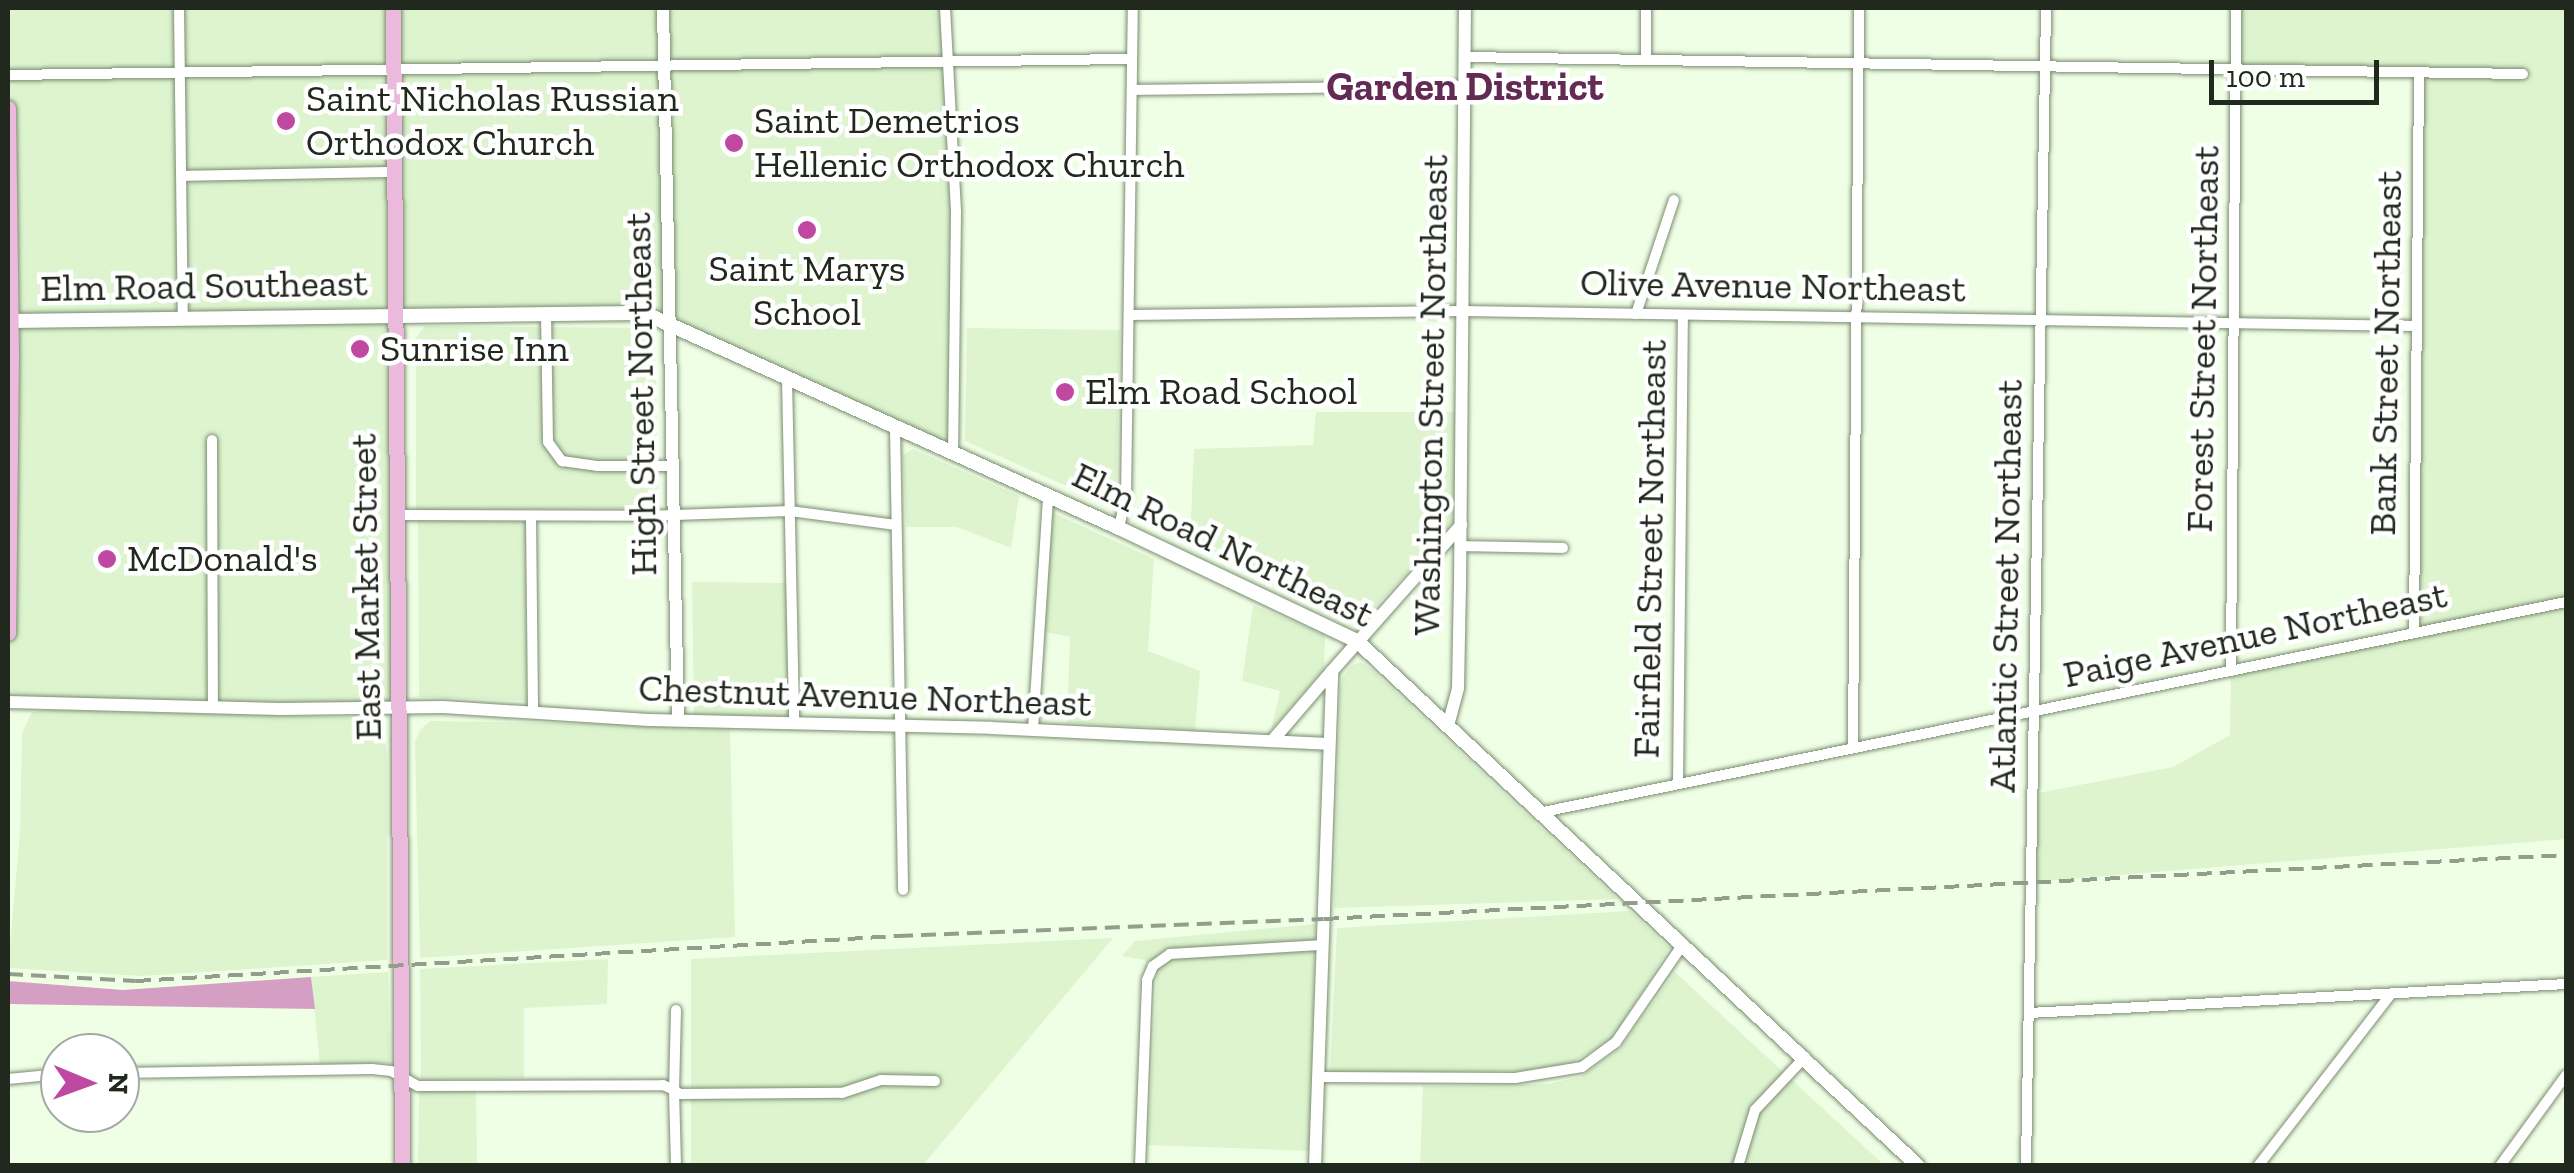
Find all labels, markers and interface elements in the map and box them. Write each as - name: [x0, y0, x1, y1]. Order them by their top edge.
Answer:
- scale bar: [2214, 40, 2384, 102]
- text: 100 m: [2226, 59, 2305, 95]
- district label: Garden District: [1327, 62, 1603, 110]
- place label: Saint Nicholas Russian Orthodox Church: [306, 76, 679, 165]
- place label: Saint Demetrios Hellenic Orthodox Church: [754, 98, 1185, 188]
- marker: Saint Nicholas Russian Orthodox Church: [275, 110, 297, 132]
- marker: Saint Demetrios Hellenic Orthodox Church: [723, 132, 745, 154]
- street label: Forest Street Northeast: [2177, 145, 2229, 533]
- street label: Washington Street Northeast: [1404, 154, 1458, 636]
- street label: Bank Street Northeast: [2360, 170, 2412, 536]
- street label: High Street Northeast: [615, 212, 667, 576]
- marker: Saint Marys School: [796, 219, 818, 241]
- place label: Saint Marys School: [709, 246, 905, 336]
- street label: Elm Road Southeast: [40, 260, 368, 312]
- street label: Olive Avenue Northeast: [1579, 260, 1967, 312]
- place label: Sunrise Inn: [380, 326, 569, 372]
- marker: Sunrise Inn: [349, 338, 371, 360]
- street label: Fairfield Street Northeast: [1624, 339, 1676, 759]
- place label: Elm Road School: [1085, 369, 1357, 415]
- street label: Atlantic Street Northeast: [1980, 379, 2032, 793]
- marker: Elm Road School: [1054, 381, 1076, 403]
- street label: East Market Street: [341, 433, 391, 741]
- street label: Elm Road Northeast: [1065, 452, 1381, 638]
- place label: McDonald's: [127, 536, 318, 582]
- marker: McDonald's: [96, 548, 118, 570]
- street label: Paige Avenue Northeast: [2059, 572, 2451, 698]
- street label: Chestnut Avenue Northeast: [637, 665, 1093, 727]
- north arrow: [40, 1033, 140, 1133]
- text: N: [102, 1073, 135, 1094]

